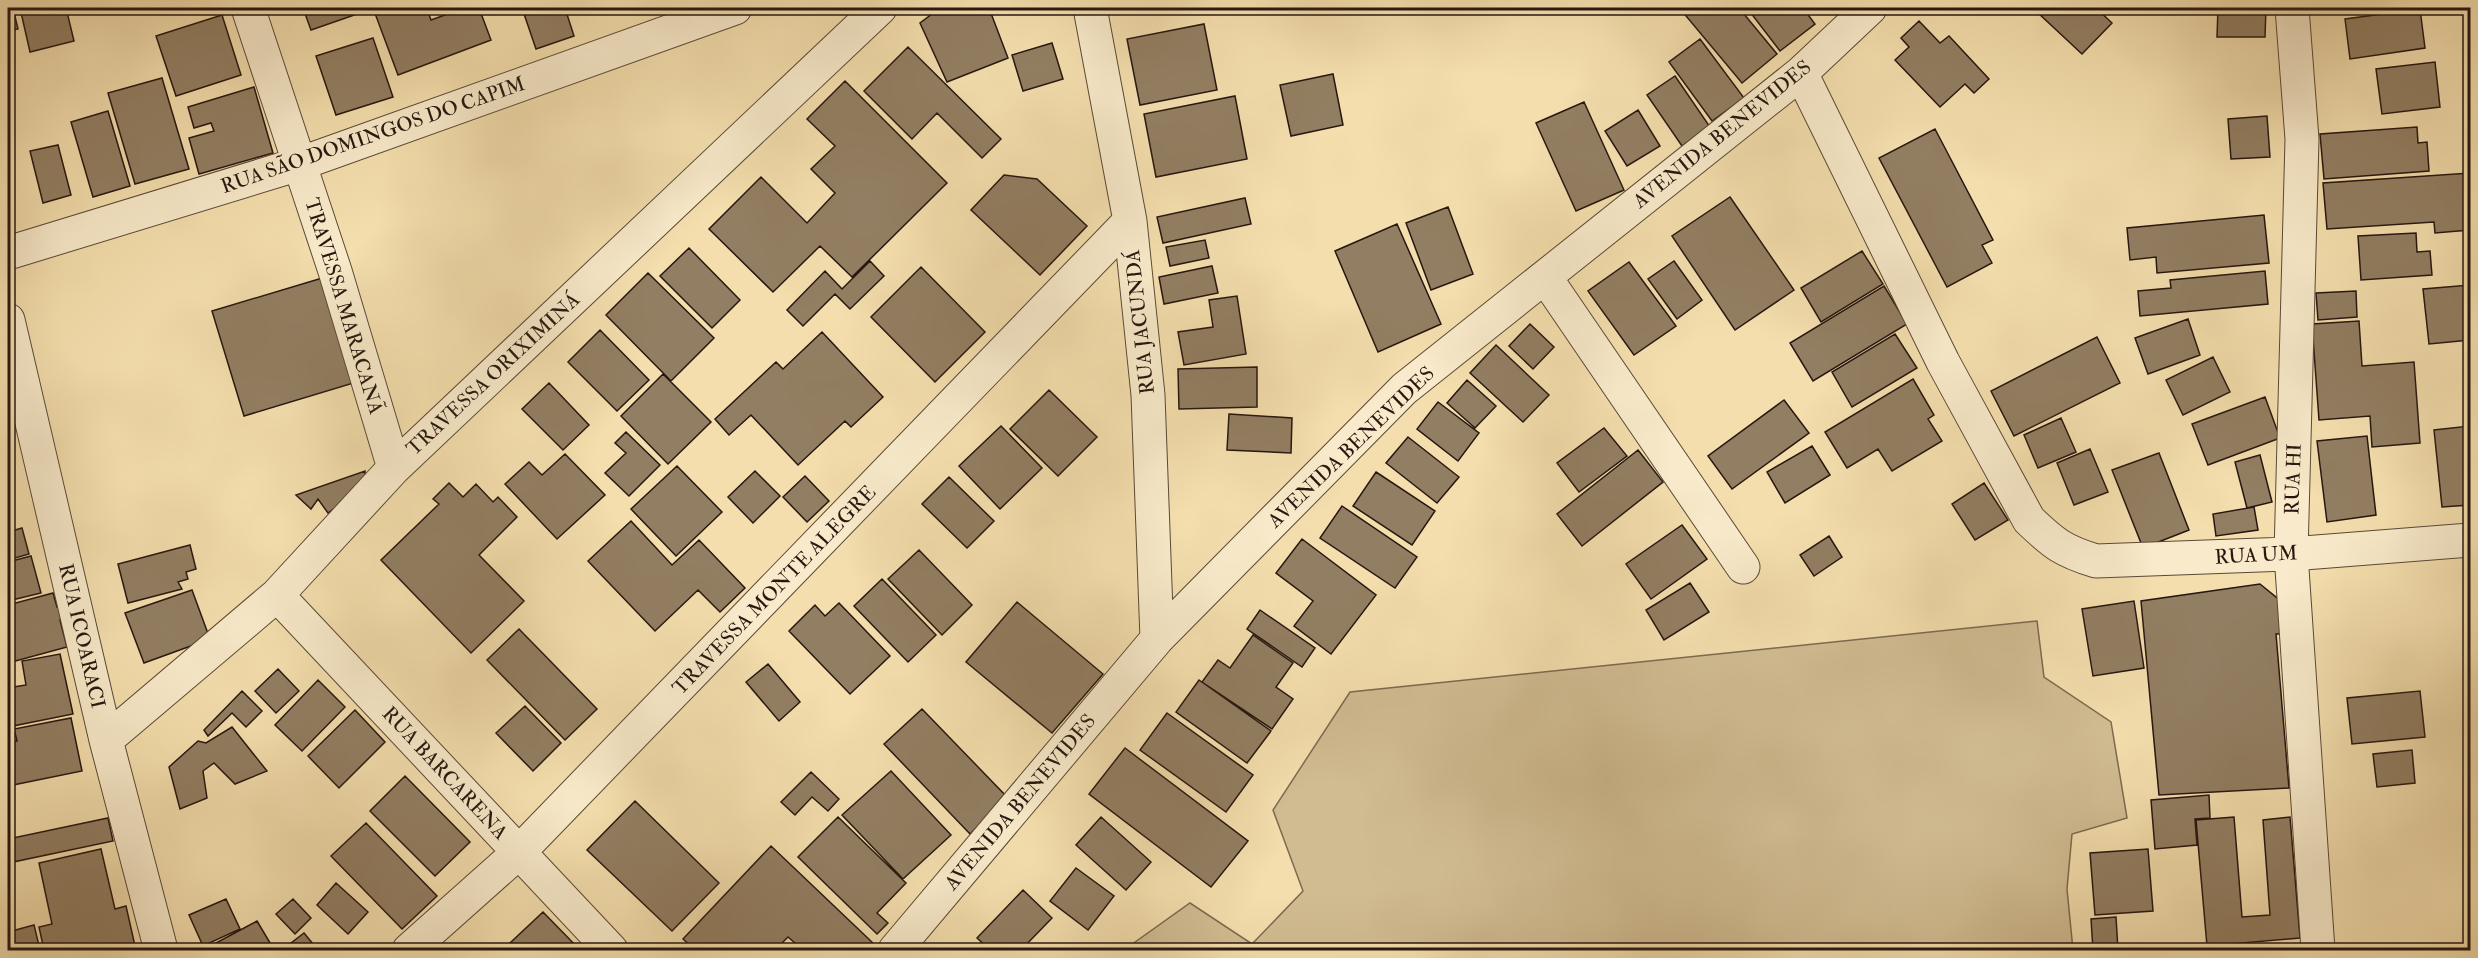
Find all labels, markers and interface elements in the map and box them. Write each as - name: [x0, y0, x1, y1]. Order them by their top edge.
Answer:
- street label: AVENIDA BENEVIDES: [1627, 54, 1816, 214]
- street label: RUA SÃO DOMINGOS DO CAPIM: [217, 70, 528, 199]
- street label: TRAVESSA MARACANÃ: [299, 195, 390, 417]
- street label: RUA JACUNDÁ: [1119, 248, 1160, 396]
- street label: TRAVESSA ORIXIMINÁ: [400, 286, 585, 461]
- street label: AVENIDA BENEVIDES: [1262, 361, 1440, 534]
- street label: RUA HI: [2279, 443, 2307, 515]
- street label: TRAVESSA MONTE ALEGRE: [667, 480, 881, 700]
- street label: RUA UM: [2214, 540, 2298, 570]
- street label: RUA ICOARACI: [53, 561, 111, 711]
- street label: RUA BARCARENA: [377, 701, 513, 845]
- street label: AVENIDA BENEVIDES: [938, 709, 1101, 896]

